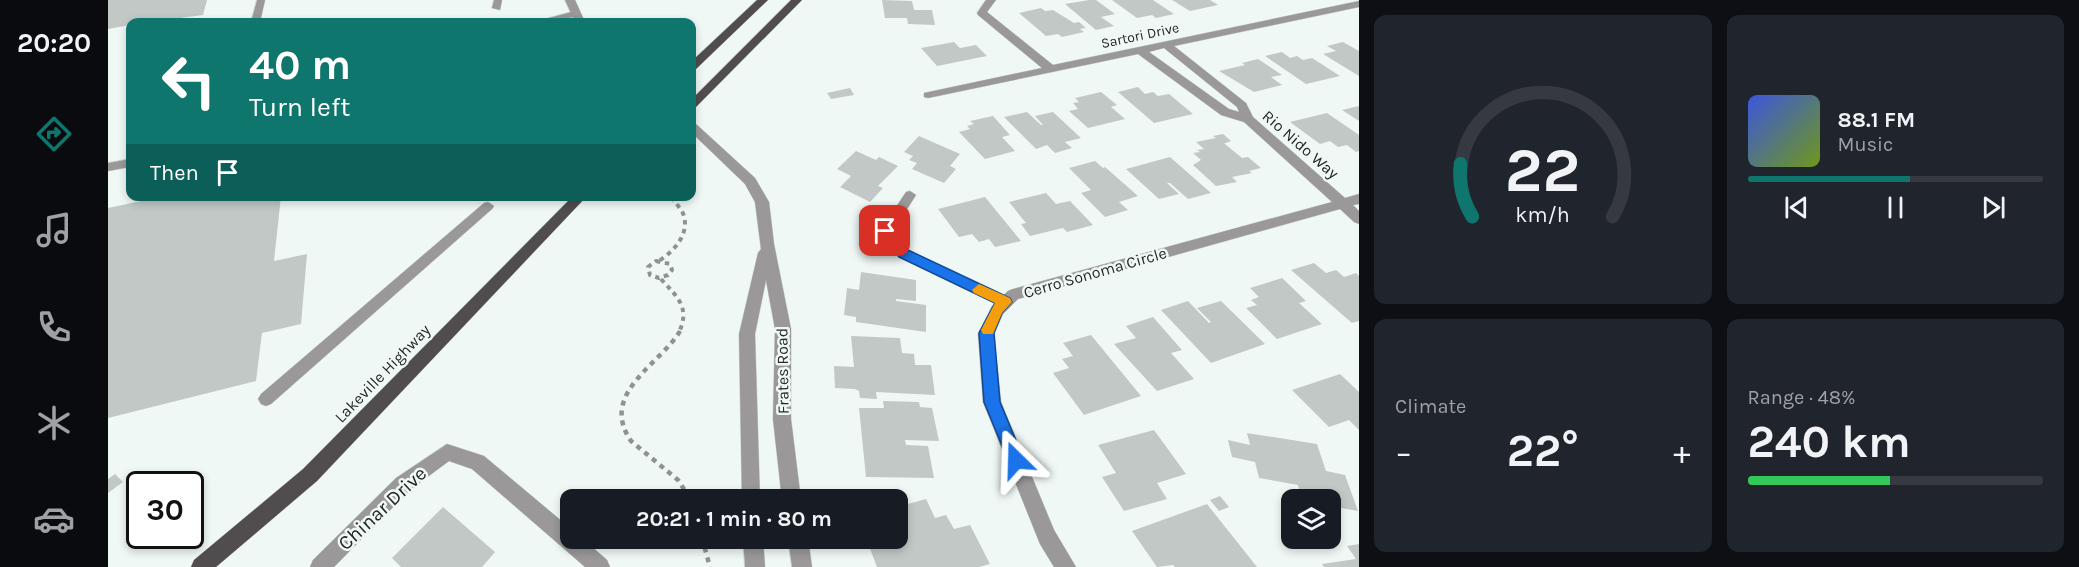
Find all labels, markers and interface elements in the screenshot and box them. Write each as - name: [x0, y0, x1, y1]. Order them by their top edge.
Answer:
- street label: Sartori Drive: [1100, 19, 1181, 52]
- text: 20:20: [17, 27, 91, 59]
- text: 40 m: [249, 40, 351, 90]
- icon: left: [150, 42, 228, 120]
- text: Turn left: [249, 91, 350, 123]
- street label: Rio Nido Way: [1259, 106, 1343, 183]
- text: 88.1 FM: [1838, 107, 1915, 133]
- icon: directions: [33, 113, 75, 155]
- text: Music: [1838, 133, 1893, 156]
- text: 22: [1505, 134, 1580, 207]
- icon: arrive: [211, 156, 244, 189]
- text: Then: [150, 160, 199, 186]
- icon: previous: [1780, 191, 1813, 224]
- icon: pause: [1879, 191, 1912, 224]
- icon: next: [1977, 191, 2010, 224]
- text: km/h: [1516, 202, 1570, 227]
- pin: [859, 205, 910, 256]
- icon: music: [33, 209, 75, 251]
- icon: arrive: [868, 214, 901, 247]
- street label: Cerro Sonoma Circle: [1021, 243, 1169, 302]
- icon: phone: [33, 306, 75, 348]
- street label: Lakeville Highway: [331, 320, 434, 426]
- street label: Frates Road: [772, 328, 793, 414]
- text: Range · 48%: [1748, 386, 1855, 409]
- text: Climate: [1395, 395, 1466, 418]
- icon: climate: [33, 402, 75, 444]
- text: 240 km: [1748, 416, 1911, 468]
- text: 22°: [1507, 425, 1579, 477]
- position arrow: [984, 428, 1048, 492]
- text: −: [1395, 433, 1412, 471]
- text: +: [1673, 433, 1691, 471]
- street label: Chinar Drive: [334, 462, 431, 555]
- speed limit sign: 30: [126, 471, 204, 549]
- map controls: [1281, 489, 1341, 549]
- button: layers: [1281, 489, 1341, 549]
- icon: car: [33, 498, 75, 540]
- text: 20:21 · 1 min · 80 m: [636, 506, 832, 532]

